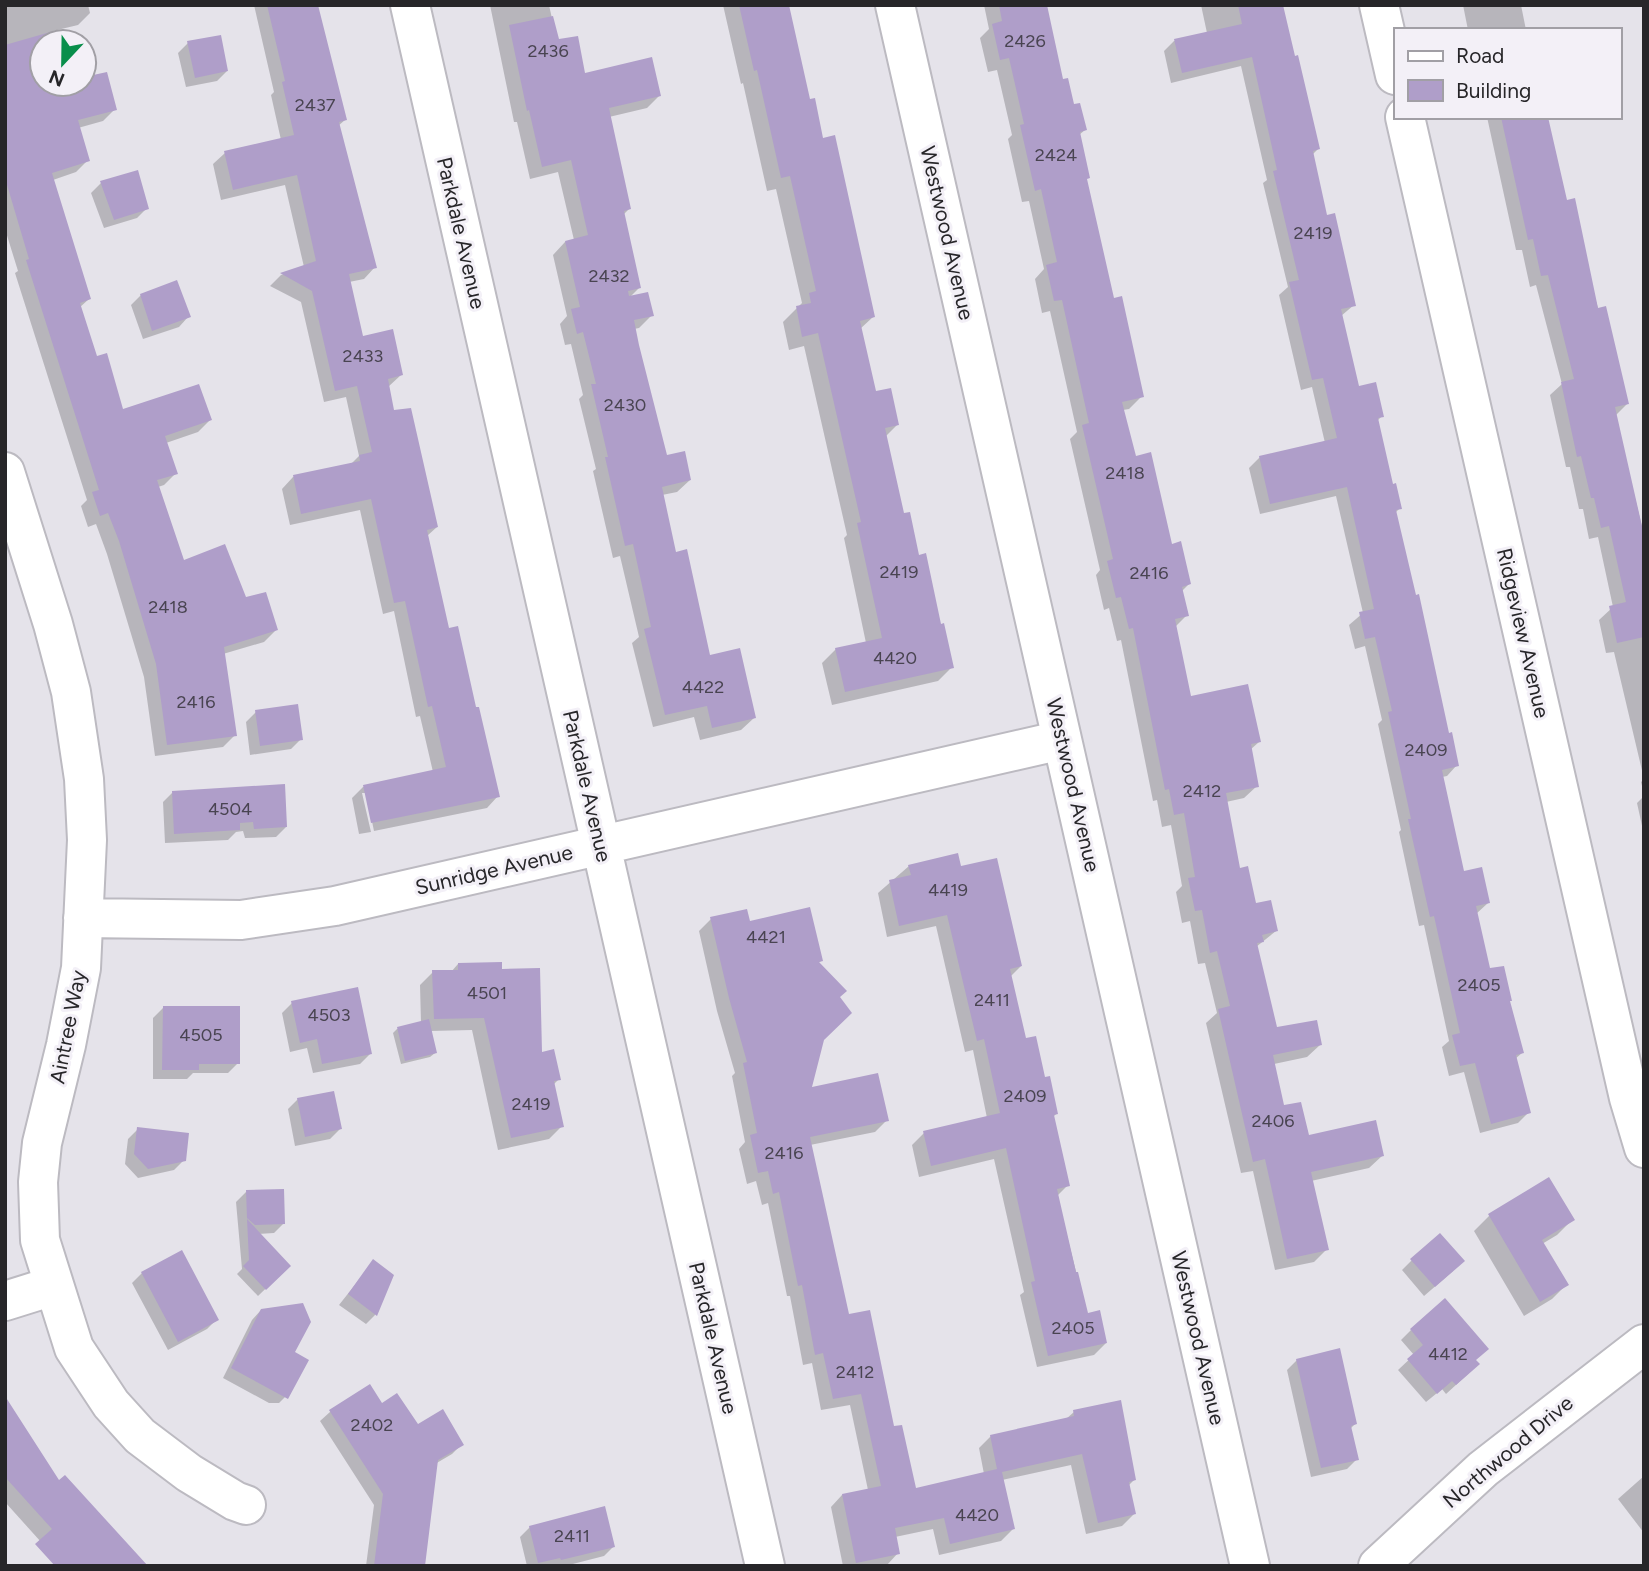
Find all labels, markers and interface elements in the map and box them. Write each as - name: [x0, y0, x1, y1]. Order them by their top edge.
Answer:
- north arrow: [28, 28, 98, 98]
- legend: [1394, 28, 1621, 119]
- house number: 2426: [1004, 30, 1046, 52]
- house number: 2436: [527, 40, 569, 62]
- text: Road: [1456, 43, 1504, 68]
- text: N: [46, 65, 68, 92]
- text: Building: [1456, 78, 1531, 103]
- house number: 2437: [295, 94, 336, 116]
- street label: Westwood Avenue: [915, 144, 980, 322]
- house number: 2424: [1035, 144, 1077, 166]
- street label: Parkdale Avenue: [432, 155, 491, 311]
- house number: 2419: [1294, 222, 1332, 244]
- house number: 2432: [588, 265, 630, 287]
- house number: 2433: [343, 345, 383, 367]
- house number: 2430: [604, 394, 646, 416]
- house number: 2418: [1105, 462, 1145, 484]
- street label: Ridgeview Avenue: [1492, 546, 1555, 720]
- house number: 2419: [880, 561, 918, 583]
- house number: 2416: [1130, 562, 1168, 584]
- house number: 2418: [148, 596, 188, 618]
- house number: 4420: [873, 647, 917, 669]
- house number: 4422: [682, 676, 724, 698]
- house number: 2416: [177, 691, 215, 713]
- street label: Westwood Avenue: [1041, 696, 1106, 874]
- street label: Parkdale Avenue: [558, 708, 617, 864]
- house number: 2409: [1405, 739, 1447, 761]
- house number: 2412: [1183, 780, 1221, 802]
- house number: 4504: [208, 798, 252, 820]
- street label: Sunridge Avenue: [413, 839, 575, 900]
- house number: 4419: [928, 879, 968, 901]
- house number: 4421: [746, 926, 786, 948]
- street label: Aintree Way: [44, 968, 91, 1086]
- house number: 2405: [1457, 974, 1501, 996]
- house number: 4501: [467, 982, 507, 1004]
- house number: 2411: [974, 989, 1010, 1011]
- house number: 4503: [308, 1004, 350, 1026]
- house number: 4505: [179, 1024, 223, 1046]
- house number: 2409: [1004, 1085, 1046, 1107]
- house number: 2419: [512, 1093, 550, 1115]
- house number: 2406: [1252, 1110, 1294, 1132]
- house number: 2416: [765, 1142, 803, 1164]
- street label: Westwood Avenue: [1166, 1249, 1231, 1427]
- street label: Parkdale Avenue: [684, 1260, 743, 1416]
- house number: 2405: [1051, 1317, 1095, 1339]
- house number: 4412: [1428, 1343, 1468, 1365]
- house number: 2412: [836, 1361, 874, 1383]
- street label: Northwood Drive: [1438, 1390, 1578, 1513]
- house number: 2402: [351, 1414, 393, 1436]
- house number: 4420: [955, 1504, 999, 1526]
- house number: 2411: [554, 1525, 590, 1547]

